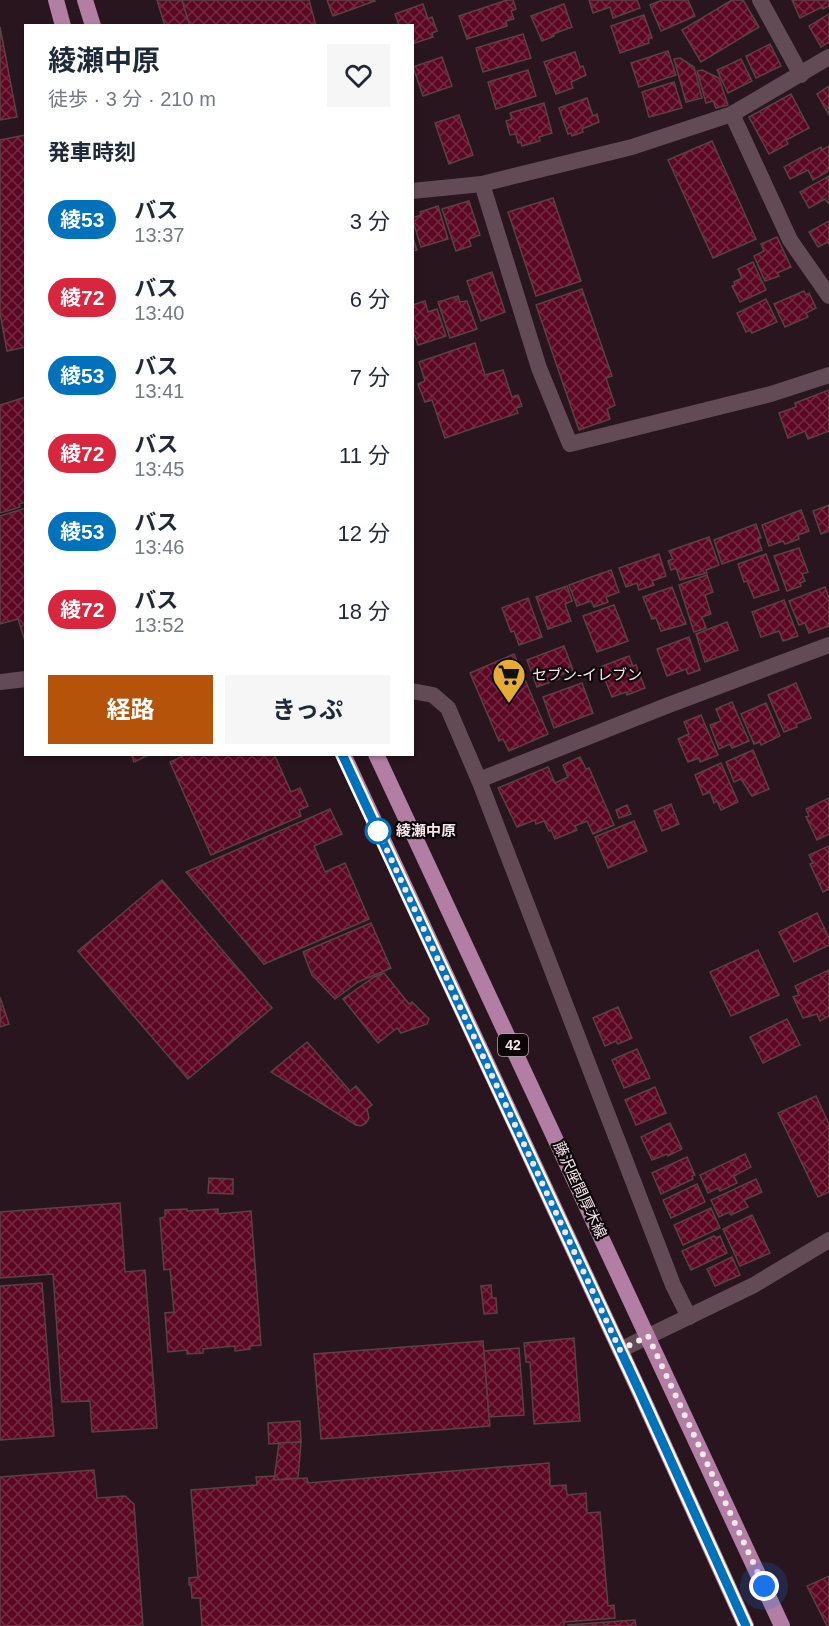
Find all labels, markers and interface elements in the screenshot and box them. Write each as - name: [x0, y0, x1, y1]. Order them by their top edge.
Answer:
- button: heart: [327, 44, 390, 107]
- text: 綾瀬中原: [48, 45, 160, 76]
- text: 徒歩 · 3 分 · 210 m: [48, 88, 216, 110]
- text: 発車時刻: [48, 140, 136, 165]
- text: バス: [134, 198, 178, 223]
- text: 綾53: [60, 208, 104, 231]
- text: 3 分: [350, 209, 390, 234]
- text: 13:37: [134, 224, 184, 246]
- text: バス: [134, 276, 178, 301]
- text: 綾72: [60, 286, 104, 309]
- text: 6 分: [350, 287, 390, 312]
- text: 13:40: [134, 302, 184, 324]
- text: バス: [134, 354, 178, 379]
- text: 綾53: [60, 364, 104, 387]
- text: 7 分: [350, 365, 390, 390]
- text: 13:41: [134, 380, 184, 402]
- text: バス: [134, 432, 178, 457]
- text: 綾72: [60, 442, 104, 465]
- text: 11 分: [339, 443, 390, 468]
- text: 13:45: [134, 458, 184, 480]
- text: バス: [134, 510, 178, 535]
- text: 綾53: [60, 520, 104, 543]
- text: 12 分: [337, 521, 390, 546]
- text: 13:46: [134, 536, 184, 558]
- text: バス: [134, 588, 178, 613]
- text: 綾72: [60, 598, 104, 621]
- text: 18 分: [337, 599, 390, 624]
- text: 13:52: [134, 614, 184, 636]
- supermarket icon: セブン-イレブン: [491, 657, 527, 704]
- place label: セブン-イレブン: [532, 666, 642, 683]
- button: 経路: [48, 675, 213, 744]
- button: きっぷ: [225, 675, 390, 744]
- marker: 綾瀬中原: [365, 818, 391, 844]
- place label: 綾瀬中原: [396, 822, 456, 839]
- road number: 42: [498, 1034, 528, 1056]
- street label: 藤沢座間厚木線: [551, 1139, 610, 1241]
- your location: [749, 1571, 779, 1601]

